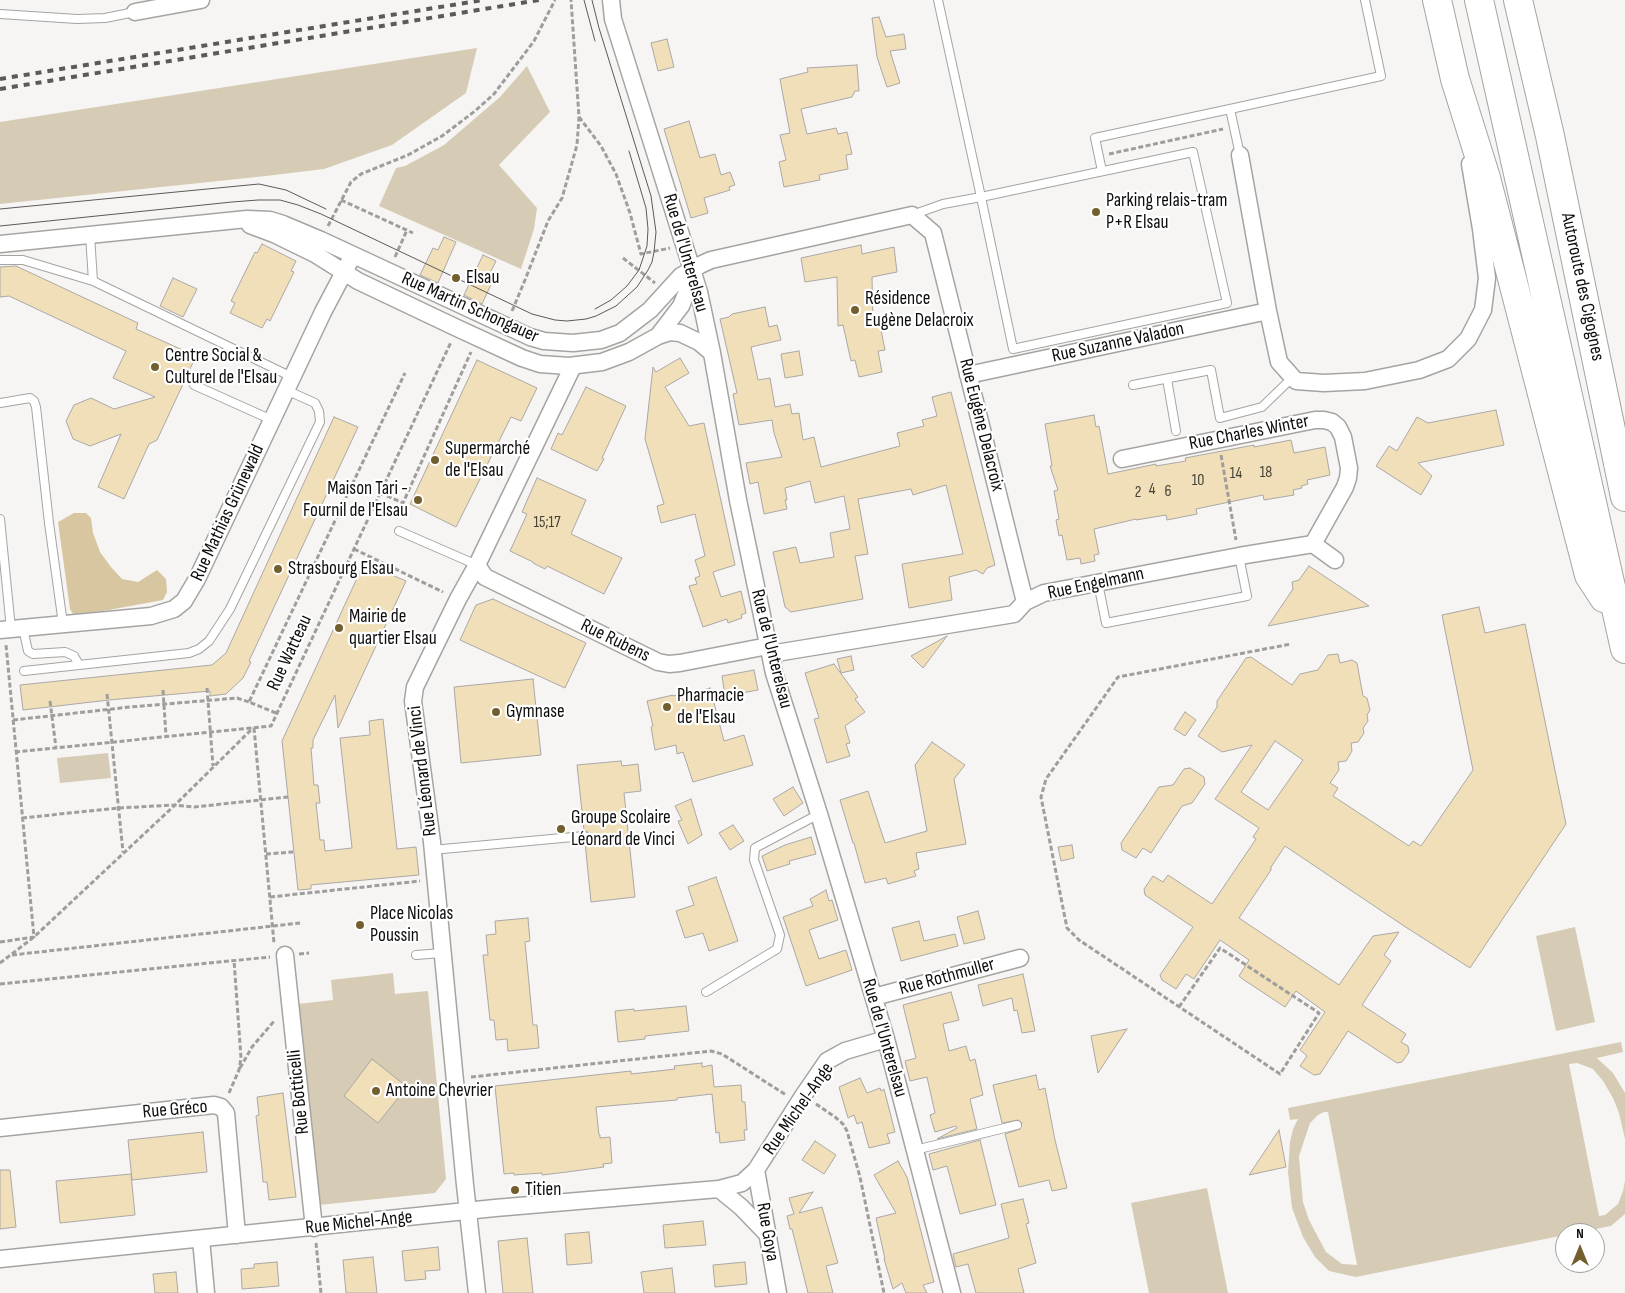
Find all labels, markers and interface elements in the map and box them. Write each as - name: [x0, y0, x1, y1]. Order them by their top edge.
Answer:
- place label: Parking relais-tram P+R Elsau: [1106, 190, 1227, 234]
- street label: Rue de l'Unterelsau: [657, 191, 713, 315]
- marker: Parking relais-tram P+R Elsau: [1090, 206, 1102, 218]
- street label: Autoroute des Cigognes: [1555, 211, 1609, 363]
- place label: Elsau: [466, 267, 499, 289]
- street label: Rue Martin Schongauer: [398, 268, 542, 348]
- marker: Elsau: [450, 272, 462, 284]
- place label: Résidence Eugène Delacroix: [865, 288, 974, 332]
- marker: Résidence Eugène Delacroix: [849, 304, 861, 316]
- street label: Rue Suzanne Valadon: [1050, 318, 1186, 368]
- place label: Centre Social & Culturel de l'Elsau: [165, 345, 277, 389]
- street label: Rue Eugène Delacroix: [953, 356, 1009, 494]
- marker: Centre Social & Culturel de l'Elsau: [149, 361, 161, 373]
- street label: Rue Charles Winter: [1187, 410, 1311, 456]
- place label: Supermarché de l'Elsau: [445, 438, 530, 482]
- street label: Rue Mathias Grünewald: [186, 441, 270, 585]
- marker: Supermarché de l'Elsau: [429, 454, 441, 466]
- house number: 18: [1260, 463, 1272, 483]
- house number: 14: [1230, 464, 1242, 484]
- house number: 10: [1192, 471, 1204, 491]
- place label: Maison Tari - Fournil de l'Elsau: [303, 478, 408, 522]
- house number: 4: [1149, 480, 1155, 500]
- house number: 6: [1164, 482, 1172, 502]
- house number: 2: [1135, 483, 1141, 503]
- marker: Maison Tari - Fournil de l'Elsau: [412, 494, 424, 506]
- house number: 15;17: [533, 513, 561, 533]
- place label: Strasbourg Elsau: [288, 558, 394, 580]
- marker: Strasbourg Elsau: [272, 563, 284, 575]
- street label: Rue Engelmann: [1046, 563, 1146, 605]
- street label: Rue de l'Unterelsau: [745, 587, 797, 711]
- place label: Mairie de quartier Elsau: [349, 606, 437, 650]
- street label: Rue Watteau: [263, 612, 317, 694]
- street label: Rue Rubens: [576, 614, 654, 668]
- marker: Mairie de quartier Elsau: [333, 622, 345, 634]
- place label: Pharmacie de l'Elsau: [677, 685, 744, 729]
- place label: Gymnase: [506, 701, 565, 723]
- marker: Pharmacie de l'Elsau: [661, 701, 673, 713]
- street label: Rue Léonard de Vinci: [404, 705, 442, 837]
- marker: Gymnase: [490, 706, 502, 718]
- place label: Groupe Scolaire Léonard de Vinci: [571, 807, 675, 851]
- marker: Groupe Scolaire Léonard de Vinci: [555, 823, 567, 835]
- place label: Place Nicolas Poussin: [370, 903, 453, 947]
- marker: Place Nicolas Poussin: [354, 919, 366, 931]
- street label: Rue Rothmuller: [897, 953, 997, 1001]
- street label: Rue de l'Unterelsau: [856, 976, 912, 1100]
- street label: Rue Botticelli: [283, 1049, 315, 1135]
- street label: Rue Michel-Ange: [759, 1058, 839, 1160]
- place label: Antoine Chevrier: [386, 1080, 493, 1102]
- marker: Antoine Chevrier: [370, 1085, 382, 1097]
- street label: Rue Gréco: [142, 1096, 208, 1124]
- place label: Titien: [525, 1179, 561, 1201]
- marker: Titien: [509, 1184, 521, 1196]
- street label: Rue Goya: [751, 1201, 783, 1263]
- street label: Rue Michel-Ange: [304, 1206, 414, 1240]
- north arrow: [1555, 1223, 1605, 1273]
- text: N: [1576, 1225, 1584, 1242]

